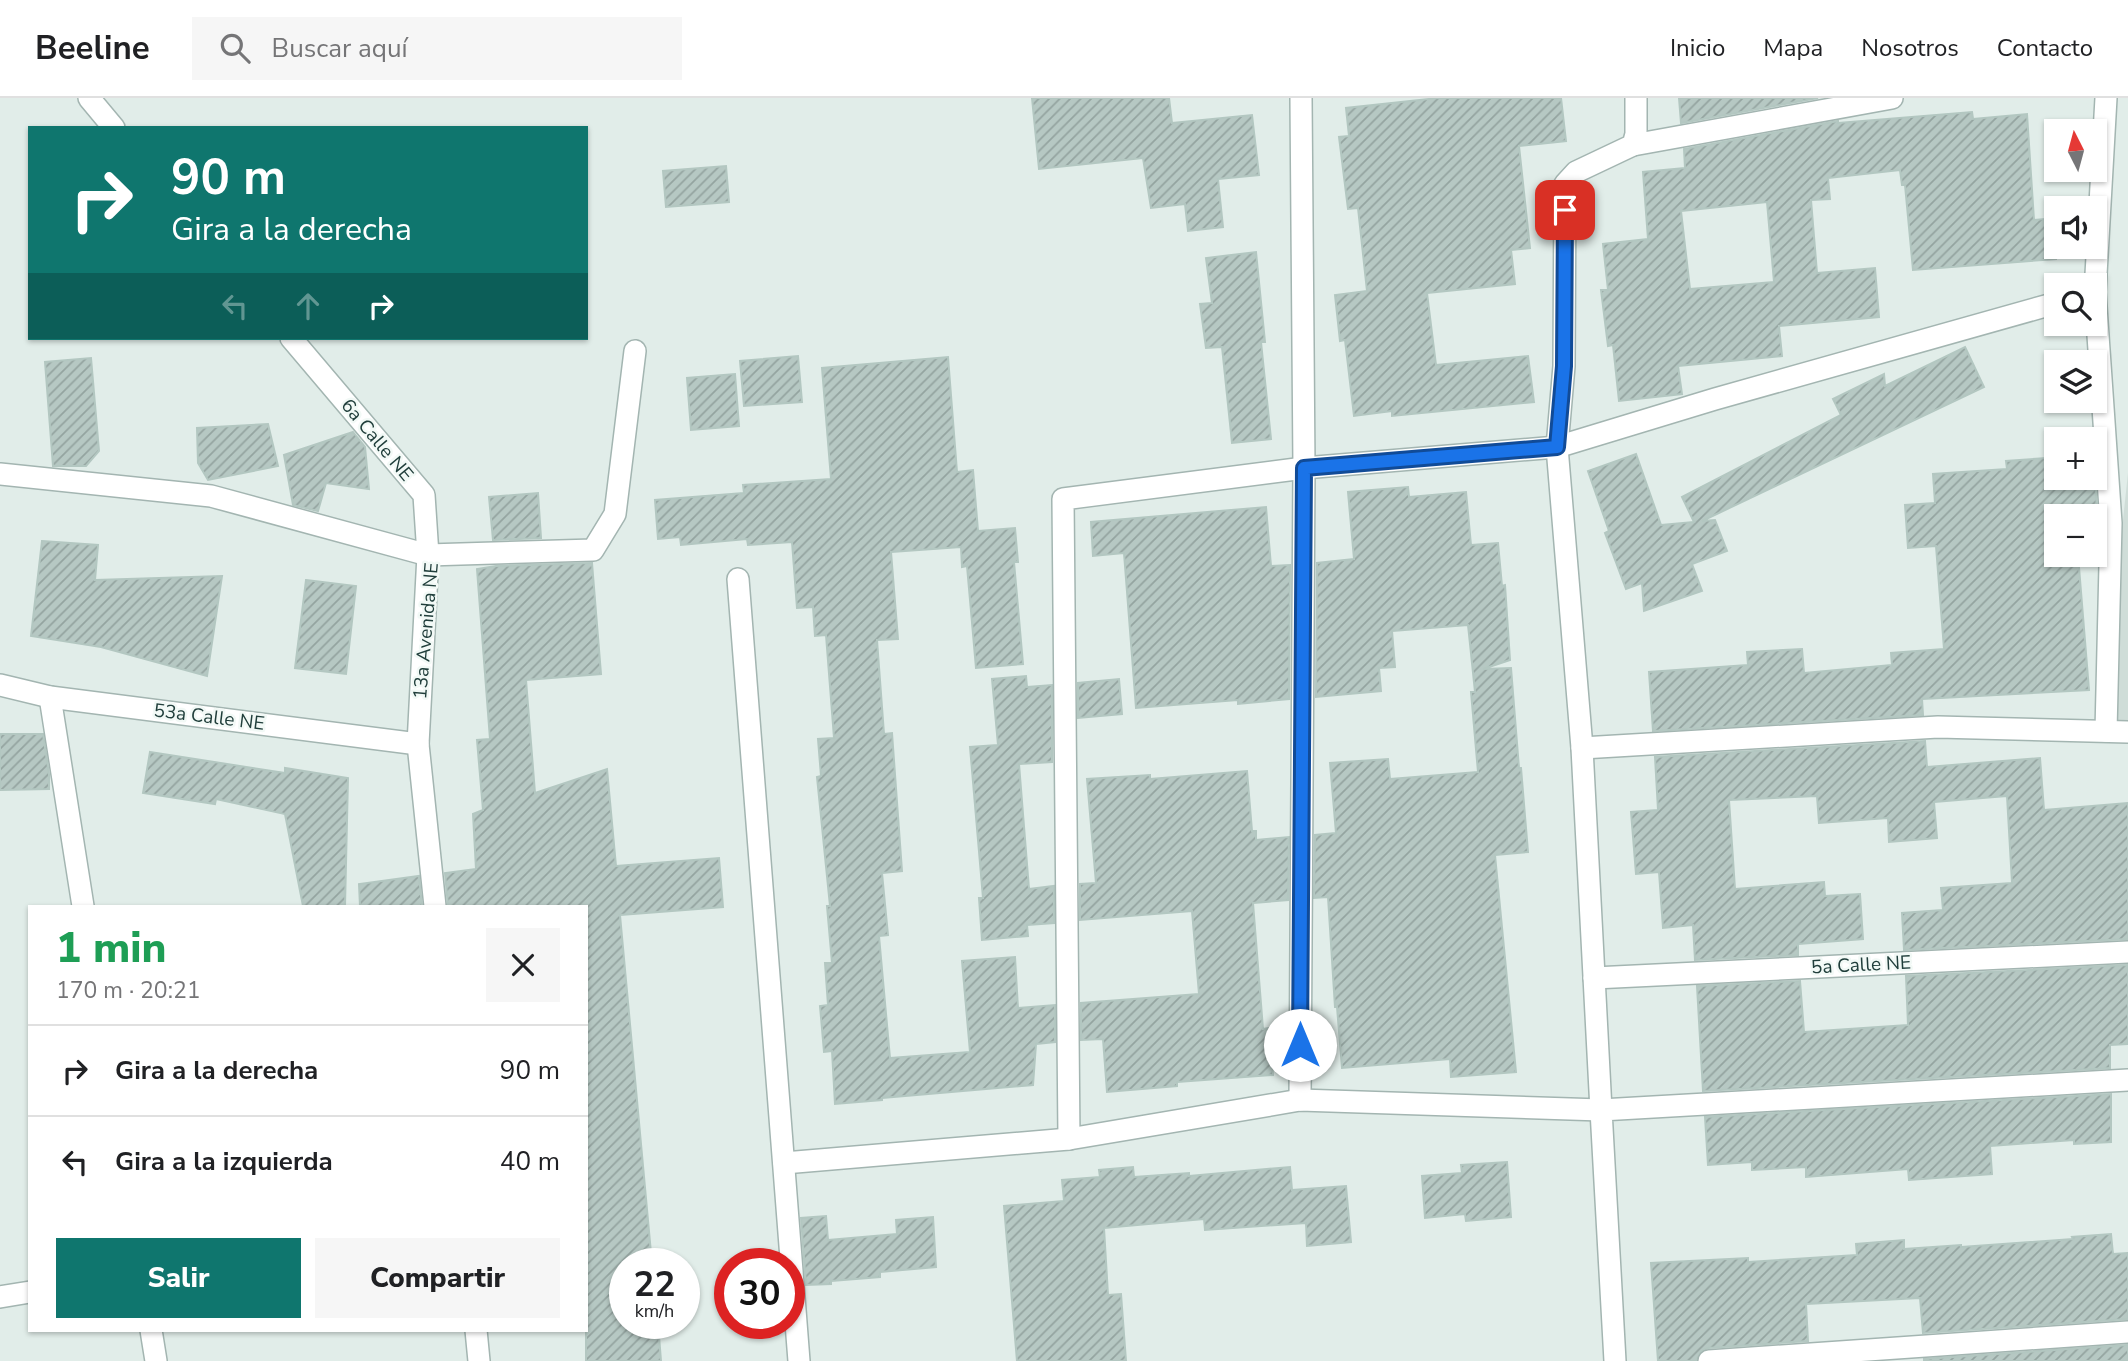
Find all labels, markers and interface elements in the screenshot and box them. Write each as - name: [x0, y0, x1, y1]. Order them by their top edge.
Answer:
- search box: [192, 17, 682, 80]
- text: Beeline: [35, 26, 150, 71]
- icon: search: [216, 29, 254, 67]
- text: Buscar aquí: [272, 31, 408, 66]
- text: Inicio: [1670, 32, 1725, 64]
- text: Mapa: [1763, 32, 1823, 64]
- text: Nosotros: [1861, 32, 1959, 64]
- text: Contacto: [1997, 32, 2093, 64]
- north arrow: [2044, 119, 2107, 182]
- map controls: [2044, 119, 2107, 567]
- text: 90 m: [171, 144, 286, 211]
- icon: right: [56, 154, 147, 245]
- pin: [1535, 180, 1595, 240]
- icon: arrive: [1546, 191, 1584, 229]
- button: sound: [2044, 196, 2107, 259]
- text: Gira a la derecha: [171, 208, 412, 251]
- button: search: [2044, 273, 2107, 336]
- icon: left: [216, 287, 254, 325]
- icon: ahead: [289, 287, 327, 325]
- icon: right: [362, 287, 400, 325]
- button: layers: [2044, 350, 2107, 413]
- street label: 6a Calle NE: [335, 393, 419, 487]
- button: +: [2044, 427, 2107, 490]
- button: −: [2044, 504, 2107, 567]
- street label: 13a Avenida NE: [407, 562, 445, 700]
- street label: 53a Calle NE: [152, 697, 266, 737]
- text: 1 min: [56, 920, 166, 977]
- button: close: [486, 928, 560, 1002]
- street label: 5a Calle NE: [1810, 949, 1912, 981]
- text: 170 m · 20:21: [56, 975, 201, 1006]
- position arrow: [1263, 1008, 1337, 1082]
- icon: right: [56, 1052, 94, 1090]
- text: Gira a la derecha: [115, 1053, 318, 1088]
- text: 90 m: [500, 1053, 560, 1088]
- icon: left: [56, 1143, 94, 1181]
- text: Gira a la izquierda: [115, 1144, 333, 1179]
- text: 40 m: [500, 1144, 560, 1179]
- button: Salir: [56, 1238, 301, 1318]
- button: Compartir: [315, 1238, 560, 1318]
- speed limit sign: 30: [714, 1248, 805, 1339]
- text: 22: [633, 1261, 676, 1308]
- text: km/h: [635, 1299, 674, 1323]

